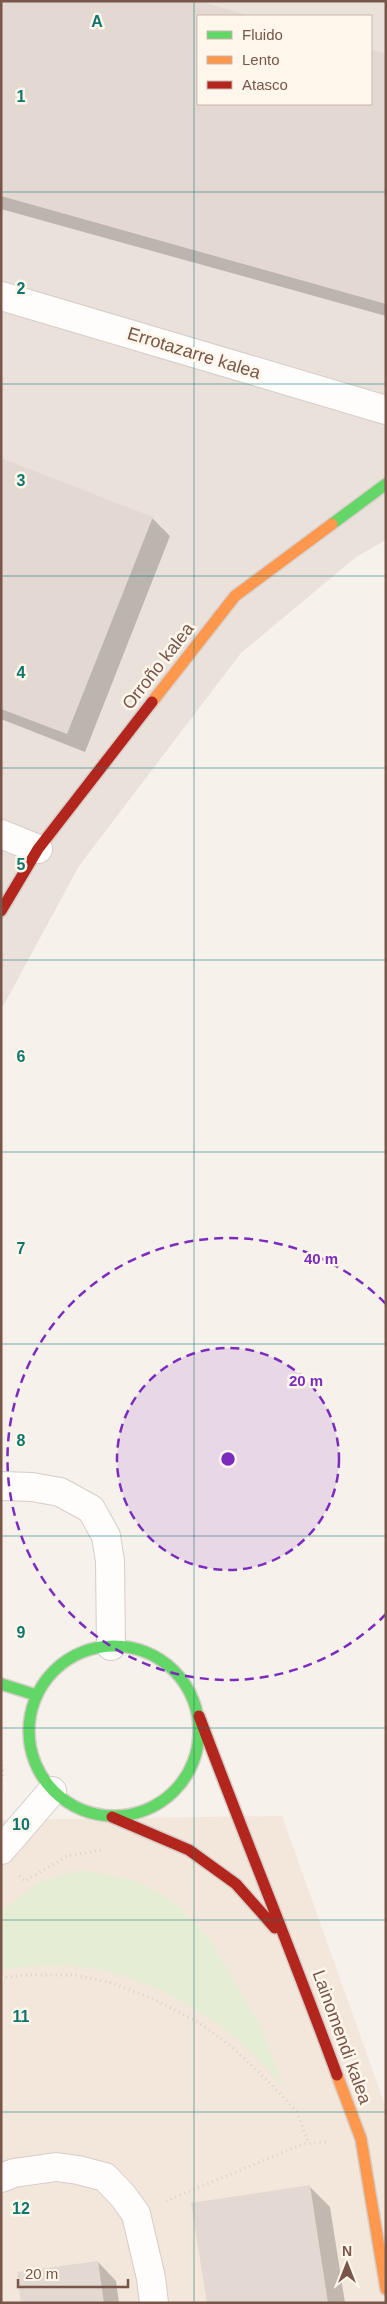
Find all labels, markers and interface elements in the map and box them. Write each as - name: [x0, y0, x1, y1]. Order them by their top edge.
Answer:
- text: A: [91, 13, 103, 30]
- legend: [197, 15, 372, 105]
- text: Fluido: [242, 26, 283, 43]
- text: Lento: [242, 51, 280, 68]
- text: Atasco: [242, 76, 288, 93]
- text: 1: [17, 88, 26, 105]
- text: 2: [17, 280, 26, 297]
- street label: Errotazarre kalea: [125, 323, 264, 383]
- text: 3: [17, 472, 26, 489]
- street label: Orroño kalea: [118, 618, 199, 713]
- text: 4: [17, 664, 26, 681]
- text: 5: [17, 856, 26, 873]
- text: 6: [17, 1048, 26, 1065]
- text: 7: [17, 1240, 26, 1257]
- text: 40 m: [304, 1250, 338, 1267]
- text: 20 m: [289, 1372, 323, 1389]
- text: 8: [17, 1432, 26, 1449]
- centre of rings: [219, 1450, 237, 1468]
- text: 9: [17, 1624, 26, 1641]
- text: 10: [12, 1816, 30, 1833]
- street label: Lainomendi kalea: [308, 1967, 376, 2108]
- text: 11: [13, 2008, 30, 2025]
- text: 12: [12, 2200, 30, 2217]
- north arrow: [322, 2239, 372, 2289]
- text: N: [342, 2243, 352, 2259]
- scale bar: [18, 2256, 128, 2288]
- text: 20 m: [25, 2265, 58, 2282]

